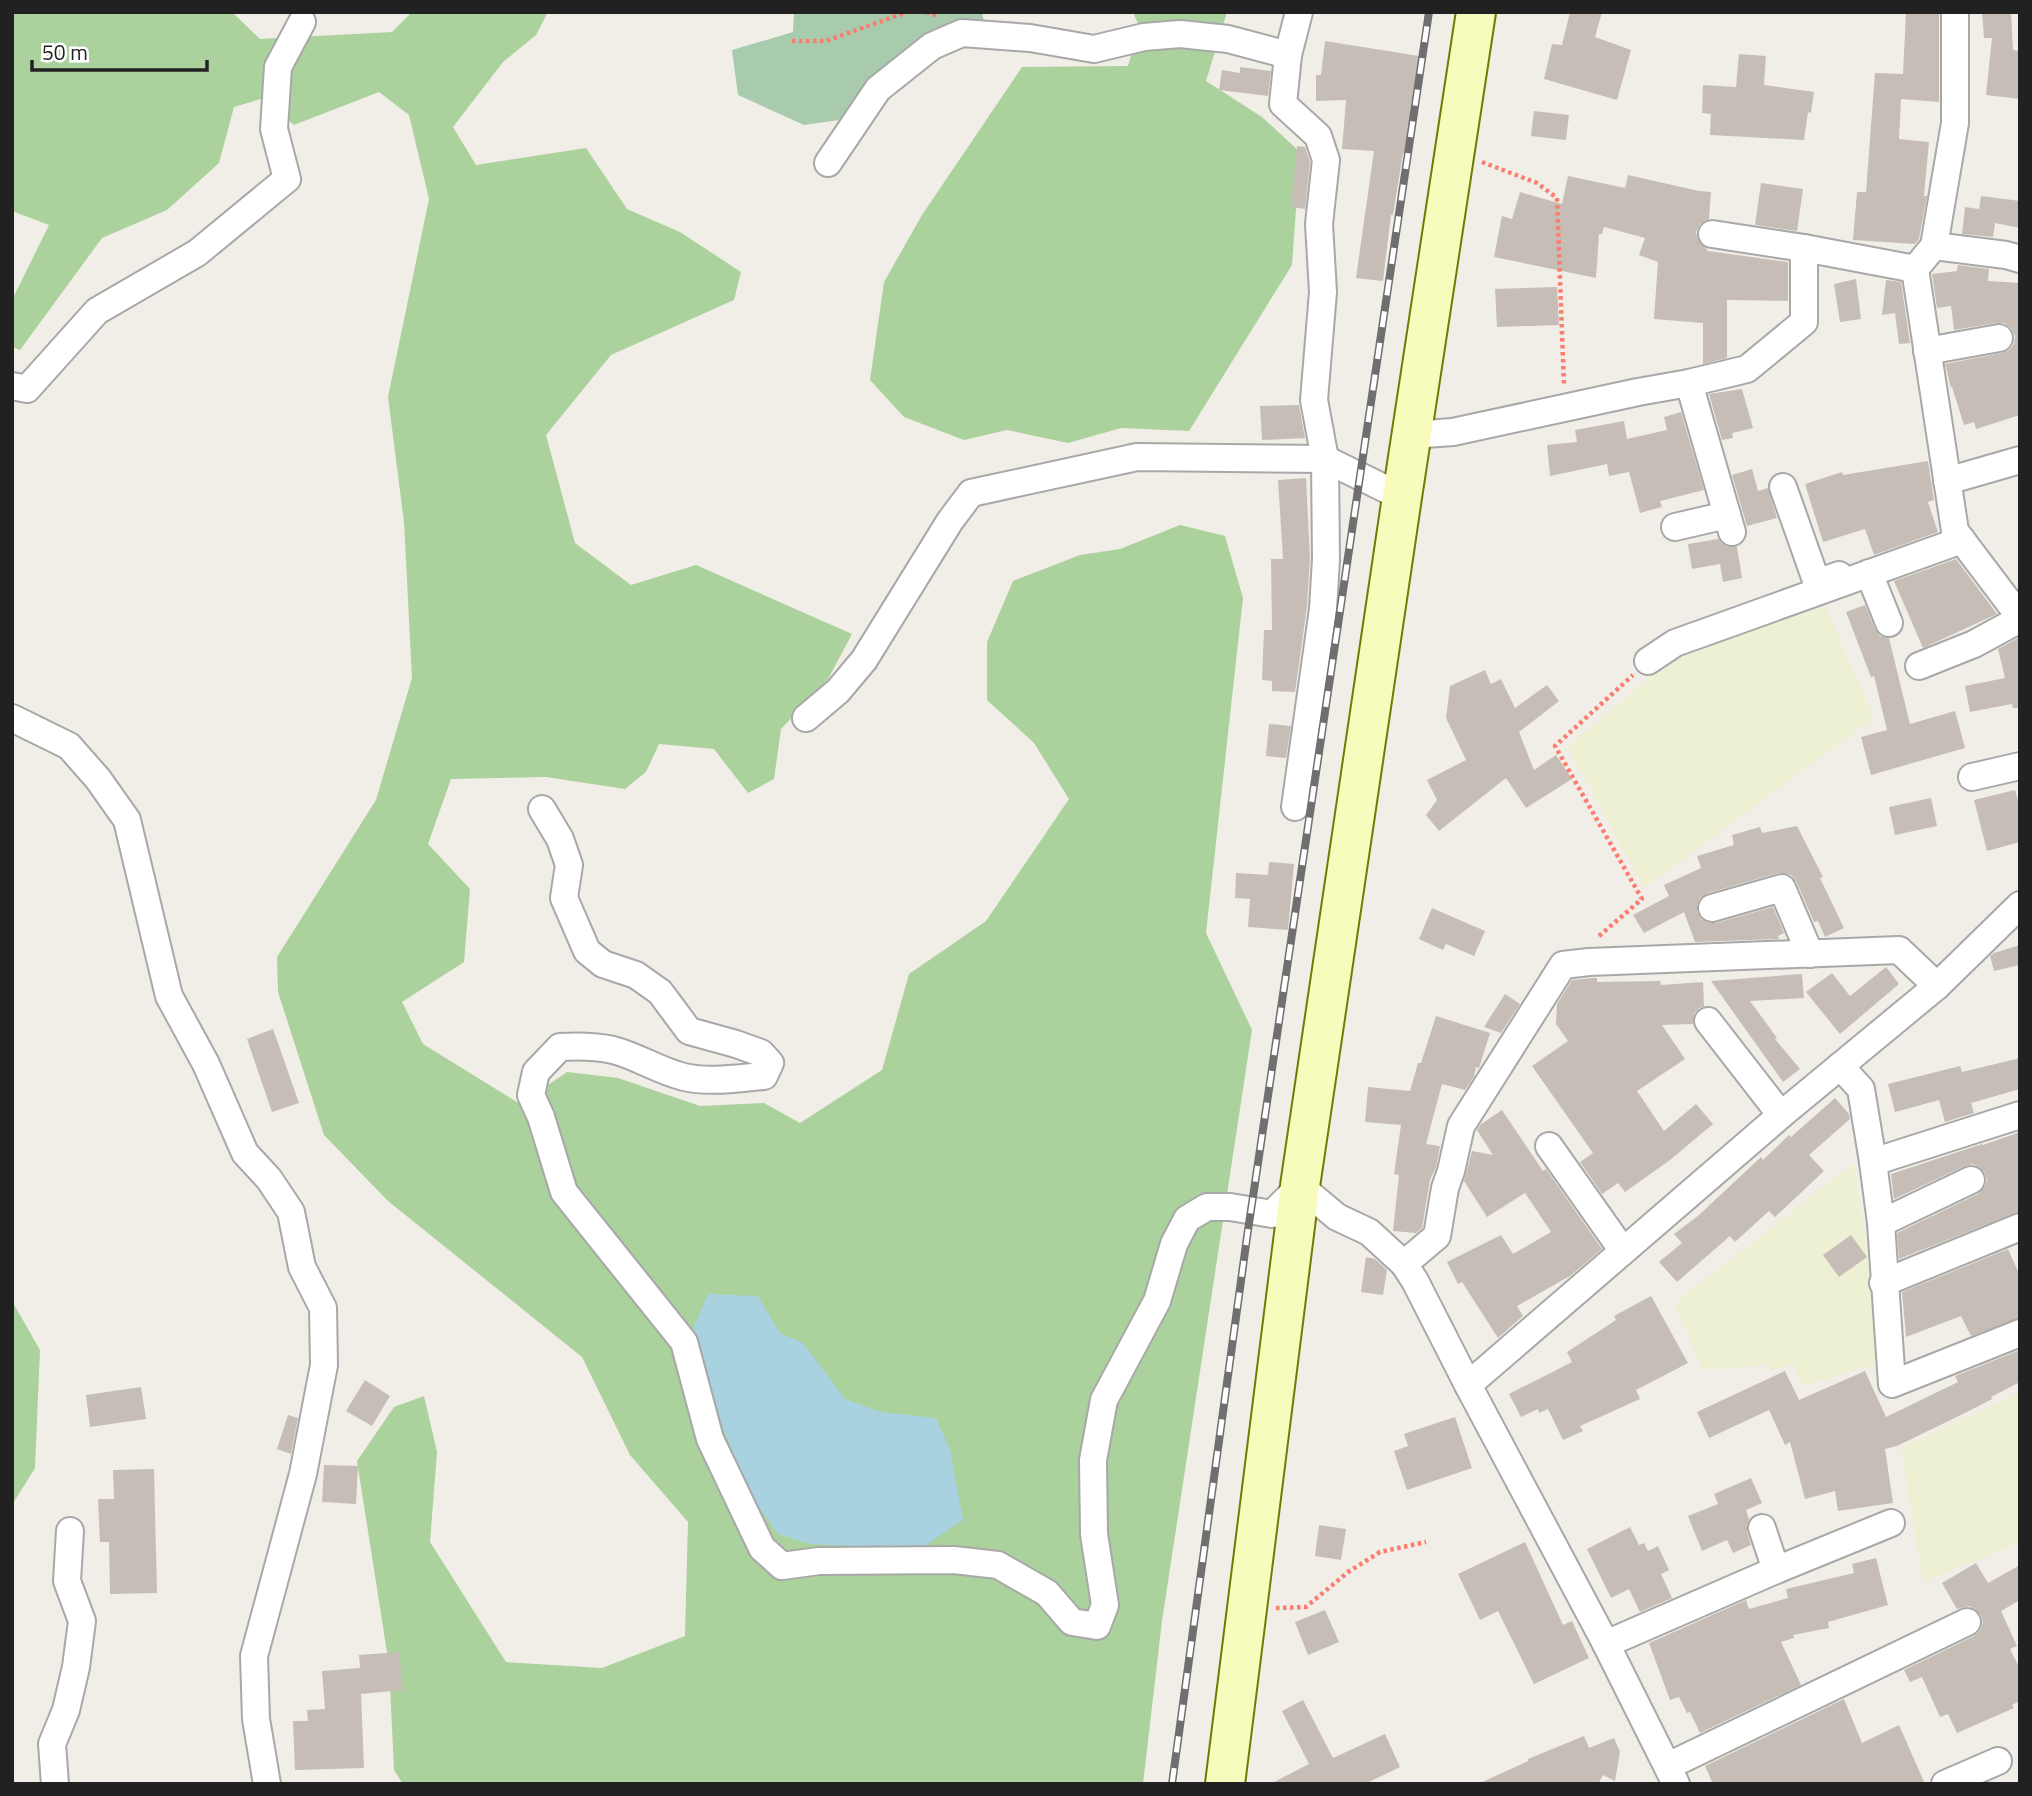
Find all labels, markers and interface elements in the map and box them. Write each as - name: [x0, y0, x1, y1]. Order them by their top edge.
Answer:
- scale bar: [32, 28, 206, 72]
- text: 50 m: [42, 36, 88, 68]

